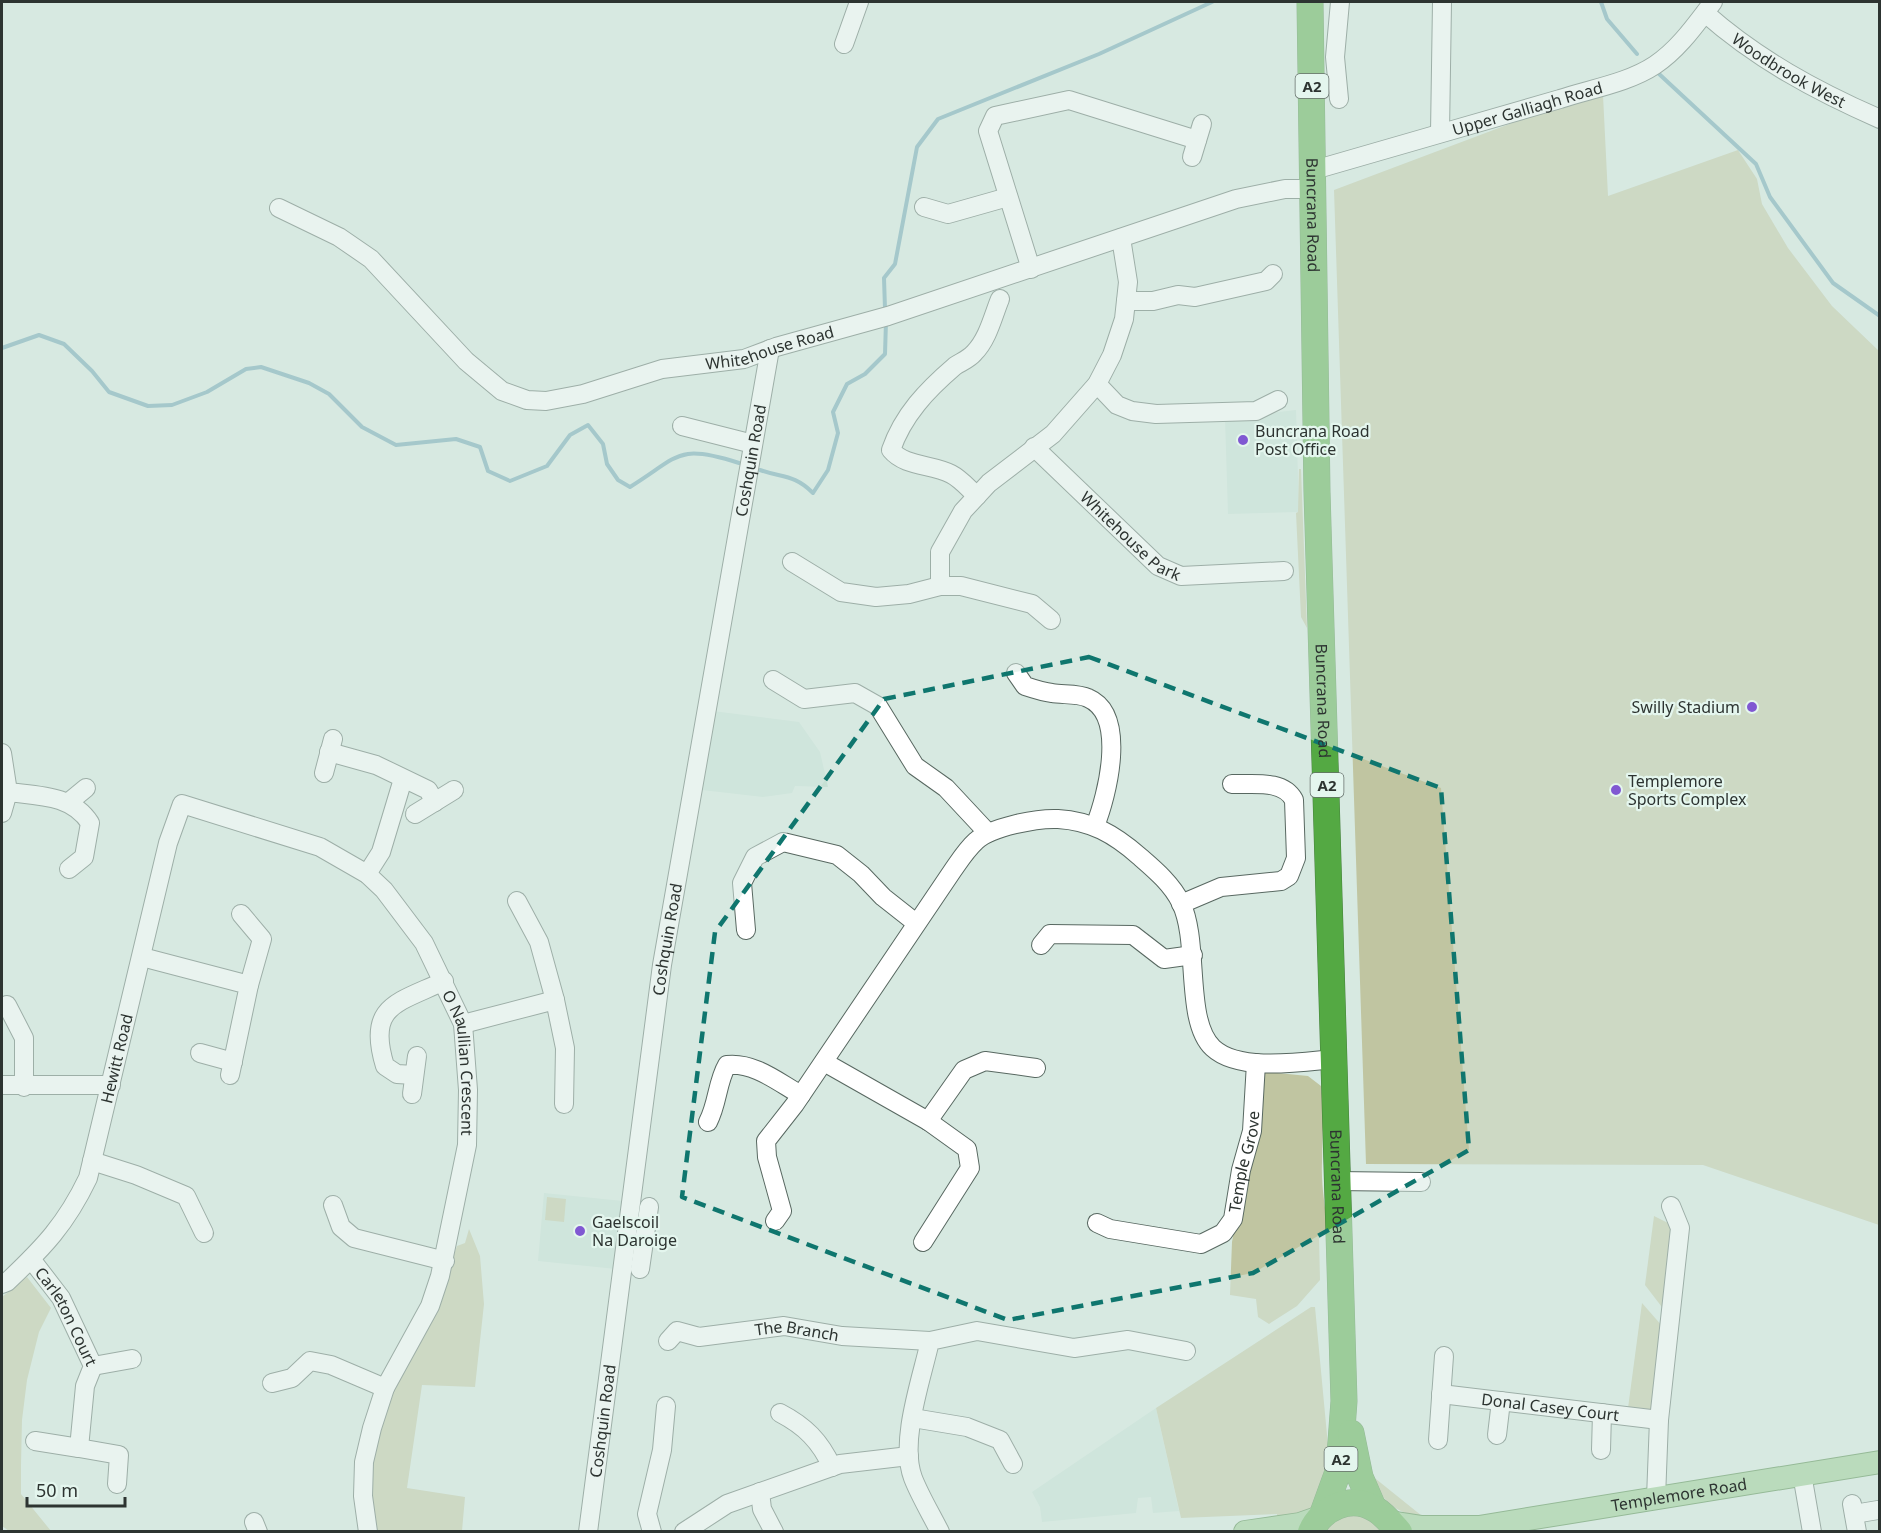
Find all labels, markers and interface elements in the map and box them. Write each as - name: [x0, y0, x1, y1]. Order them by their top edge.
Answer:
- street label: Woodbrook West: [1727, 28, 1850, 113]
- road number: A2: [1296, 74, 1328, 98]
- street label: Upper Galliagh Road: [1449, 76, 1605, 141]
- street label: Buncrana Road: [1301, 157, 1325, 272]
- street label: Whitehouse Road: [704, 320, 836, 375]
- street label: Coshquin Road: [730, 403, 771, 518]
- place label: Buncrana Road Post Office: [1255, 420, 1370, 460]
- marker: Buncrana Road Post Office: [1236, 433, 1250, 447]
- street label: Whitehouse Park: [1075, 486, 1185, 586]
- street label: Buncrana Road: [1311, 643, 1336, 758]
- place label: Swilly Stadium: [1632, 696, 1740, 718]
- marker: Swilly Stadium: [1745, 700, 1759, 714]
- place label: Templemore Sports Complex: [1628, 770, 1747, 810]
- road number: A2: [1310, 773, 1344, 797]
- marker: Templemore Sports Complex: [1609, 783, 1623, 797]
- street label: Coshquin Road: [647, 881, 687, 997]
- street label: O Naullian Crescent: [437, 986, 479, 1136]
- street label: Hewitt Road: [95, 1011, 138, 1106]
- street label: Temple Grove: [1223, 1110, 1264, 1214]
- street label: Buncrana Road: [1325, 1129, 1350, 1244]
- place label: Gaelscoil Na Daroige: [592, 1211, 677, 1251]
- marker: Gaelscoil Na Daroige: [573, 1224, 587, 1238]
- street label: Carleton Court: [30, 1262, 103, 1370]
- street label: The Branch: [753, 1315, 841, 1346]
- street label: Coshquin Road: [584, 1363, 621, 1479]
- street label: Donal Casey Court: [1480, 1388, 1621, 1426]
- road number: A2: [1324, 1447, 1358, 1471]
- scale bar: [27, 1470, 124, 1508]
- street label: Templemore Road: [1609, 1473, 1749, 1516]
- text: 50 m: [36, 1478, 78, 1502]

